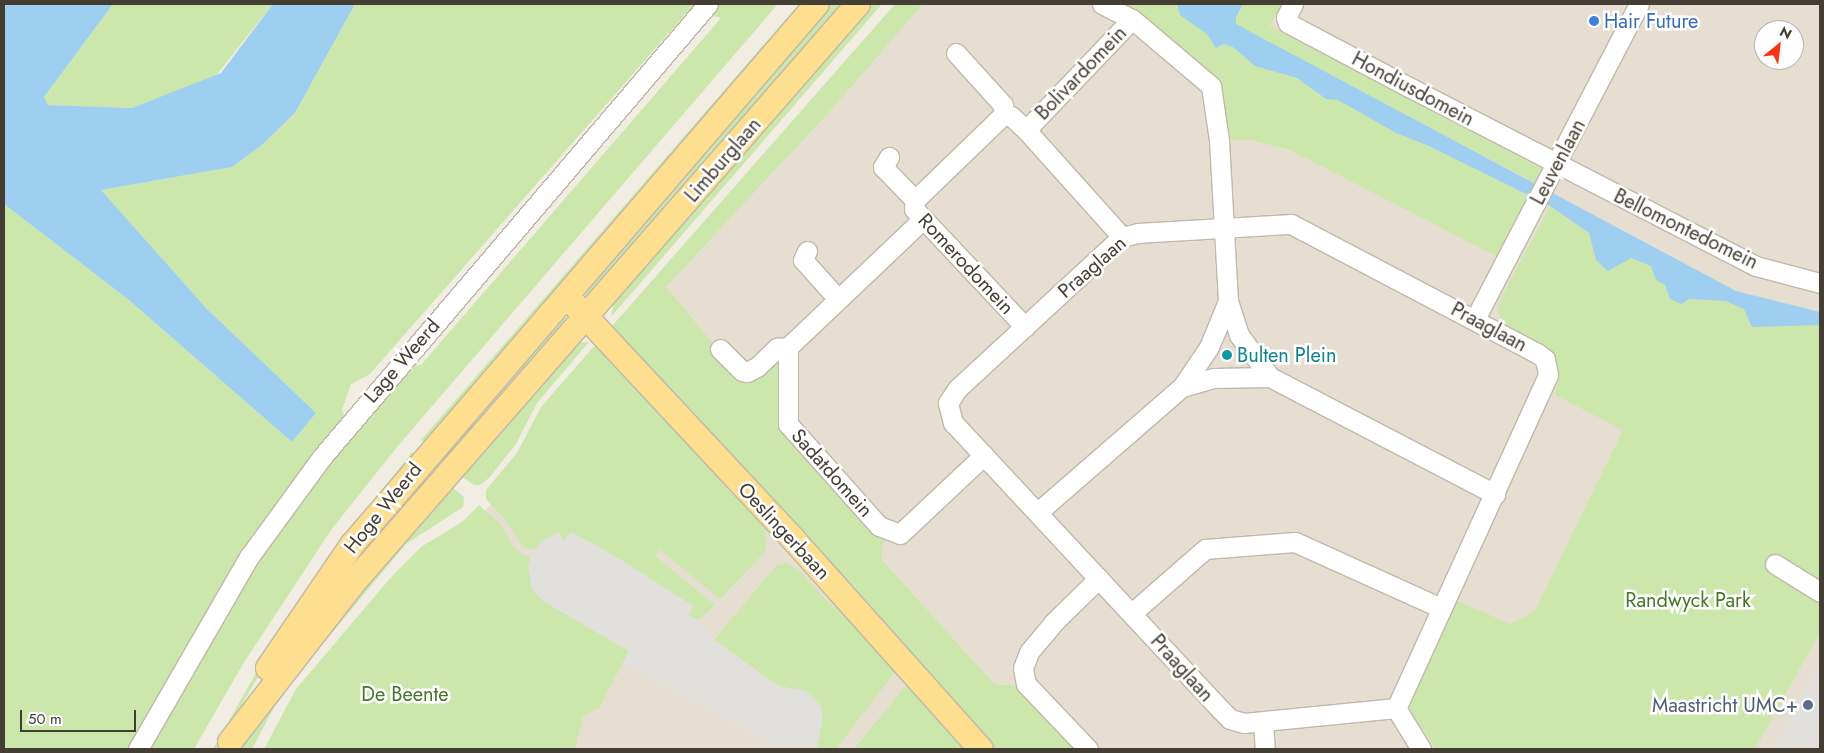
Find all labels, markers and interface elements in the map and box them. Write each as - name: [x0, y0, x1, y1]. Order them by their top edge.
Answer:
- place label: Hair Future: [1604, 9, 1698, 33]
- marker: Hair Future: [1588, 15, 1600, 27]
- north arrow: [1754, 20, 1804, 70]
- street label: Bolivardomein: [1030, 21, 1132, 125]
- text: N: [1776, 21, 1796, 44]
- street label: Hondiusdomein: [1348, 47, 1478, 131]
- street label: Limburglaan: [680, 113, 766, 207]
- street label: Leuvenlaan: [1525, 115, 1591, 209]
- street label: Bellomontedomein: [1610, 184, 1762, 274]
- street label: Romerodomein: [913, 208, 1019, 320]
- street label: Praaglaan: [1053, 231, 1131, 303]
- street label: Praaglaan: [1447, 297, 1531, 357]
- street label: Lage Weerd: [359, 314, 445, 408]
- place label: Bulten Plein: [1237, 343, 1336, 367]
- marker: Bulten Plein: [1221, 349, 1233, 361]
- street label: Sadatdomein: [786, 424, 878, 522]
- street label: Hoge Weerd: [339, 458, 427, 558]
- street label: Oeslingerbaan: [733, 477, 835, 585]
- park label: Randwyck Park: [1625, 588, 1751, 612]
- street label: Praaglaan: [1146, 629, 1218, 707]
- park label: De Beente: [361, 682, 449, 706]
- place label: Maastricht UMC+: [1652, 693, 1798, 717]
- marker: Maastricht UMC+: [1802, 699, 1814, 711]
- scale bar: [22, 700, 139, 732]
- text: 50 m: [28, 708, 62, 730]

